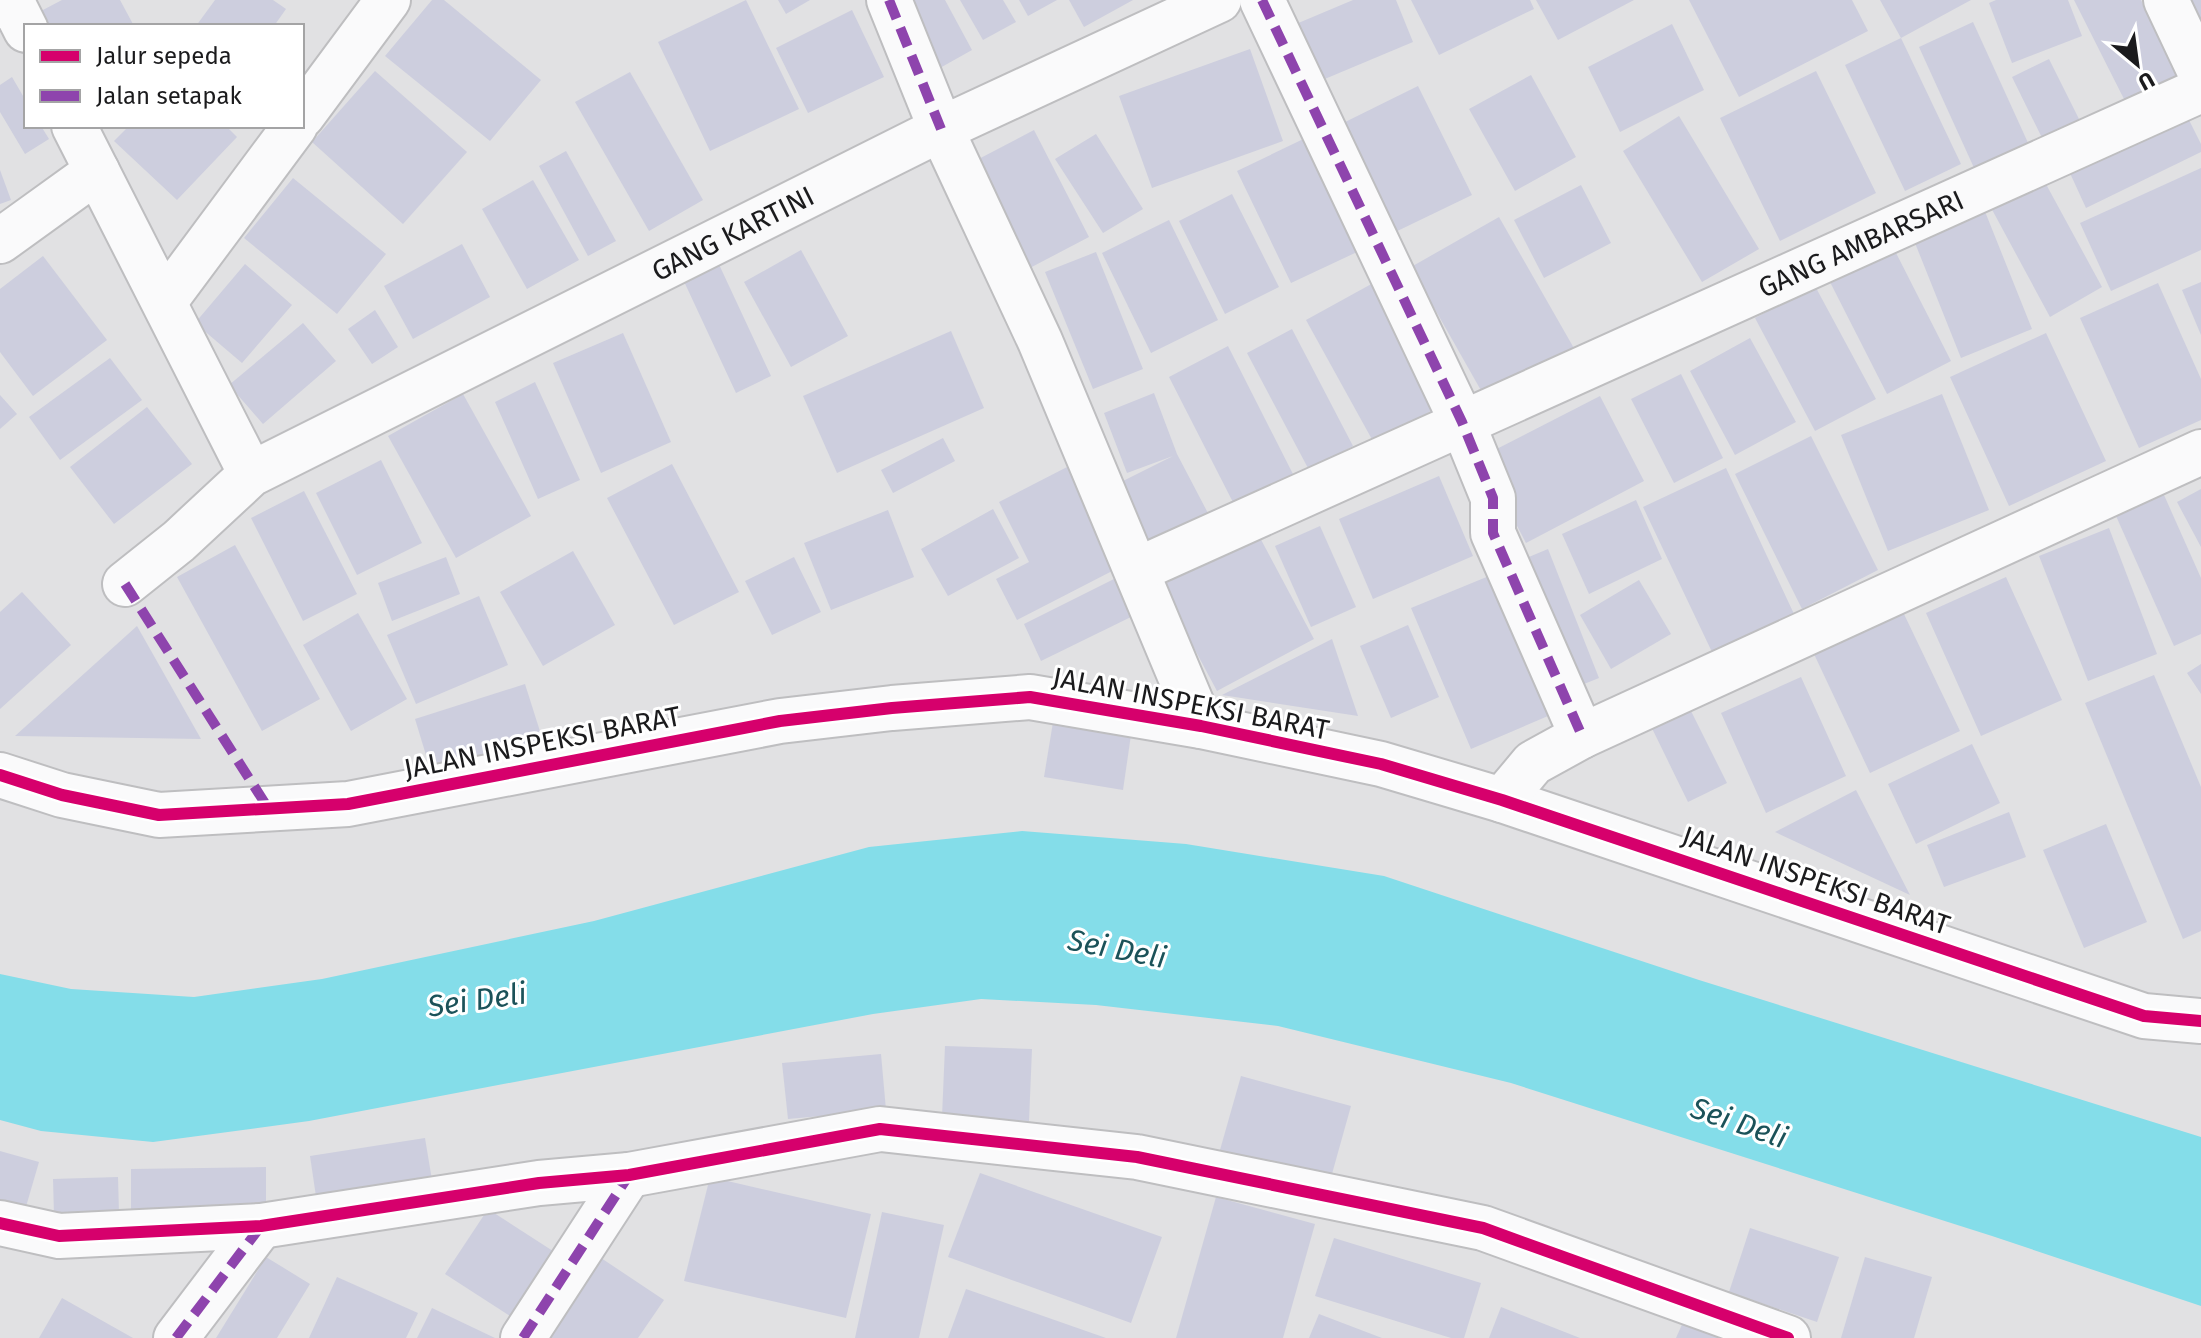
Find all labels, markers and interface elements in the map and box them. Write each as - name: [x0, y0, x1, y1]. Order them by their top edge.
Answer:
- legend: [24, 24, 304, 128]
- north arrow: [2097, 24, 2177, 104]
- text: Jalur sepeda: [96, 42, 232, 70]
- text: U: [2134, 66, 2159, 96]
- text: Jalan setapak: [96, 82, 242, 110]
- street label: GANG KARTINI: [646, 179, 820, 288]
- street label: GANG AMBARSARI: [1753, 183, 1969, 305]
- street label: JALAN INSPEKSI BARAT: [1050, 660, 1333, 747]
- street label: JALAN INSPEKSI BARAT: [401, 699, 684, 786]
- street label: JALAN INSPEKSI BARAT: [1678, 819, 1955, 942]
- water label: Sei Deli: [1064, 922, 1170, 976]
- water label: Sei Deli: [424, 975, 529, 1025]
- water label: Sei Deli: [1685, 1089, 1792, 1156]

